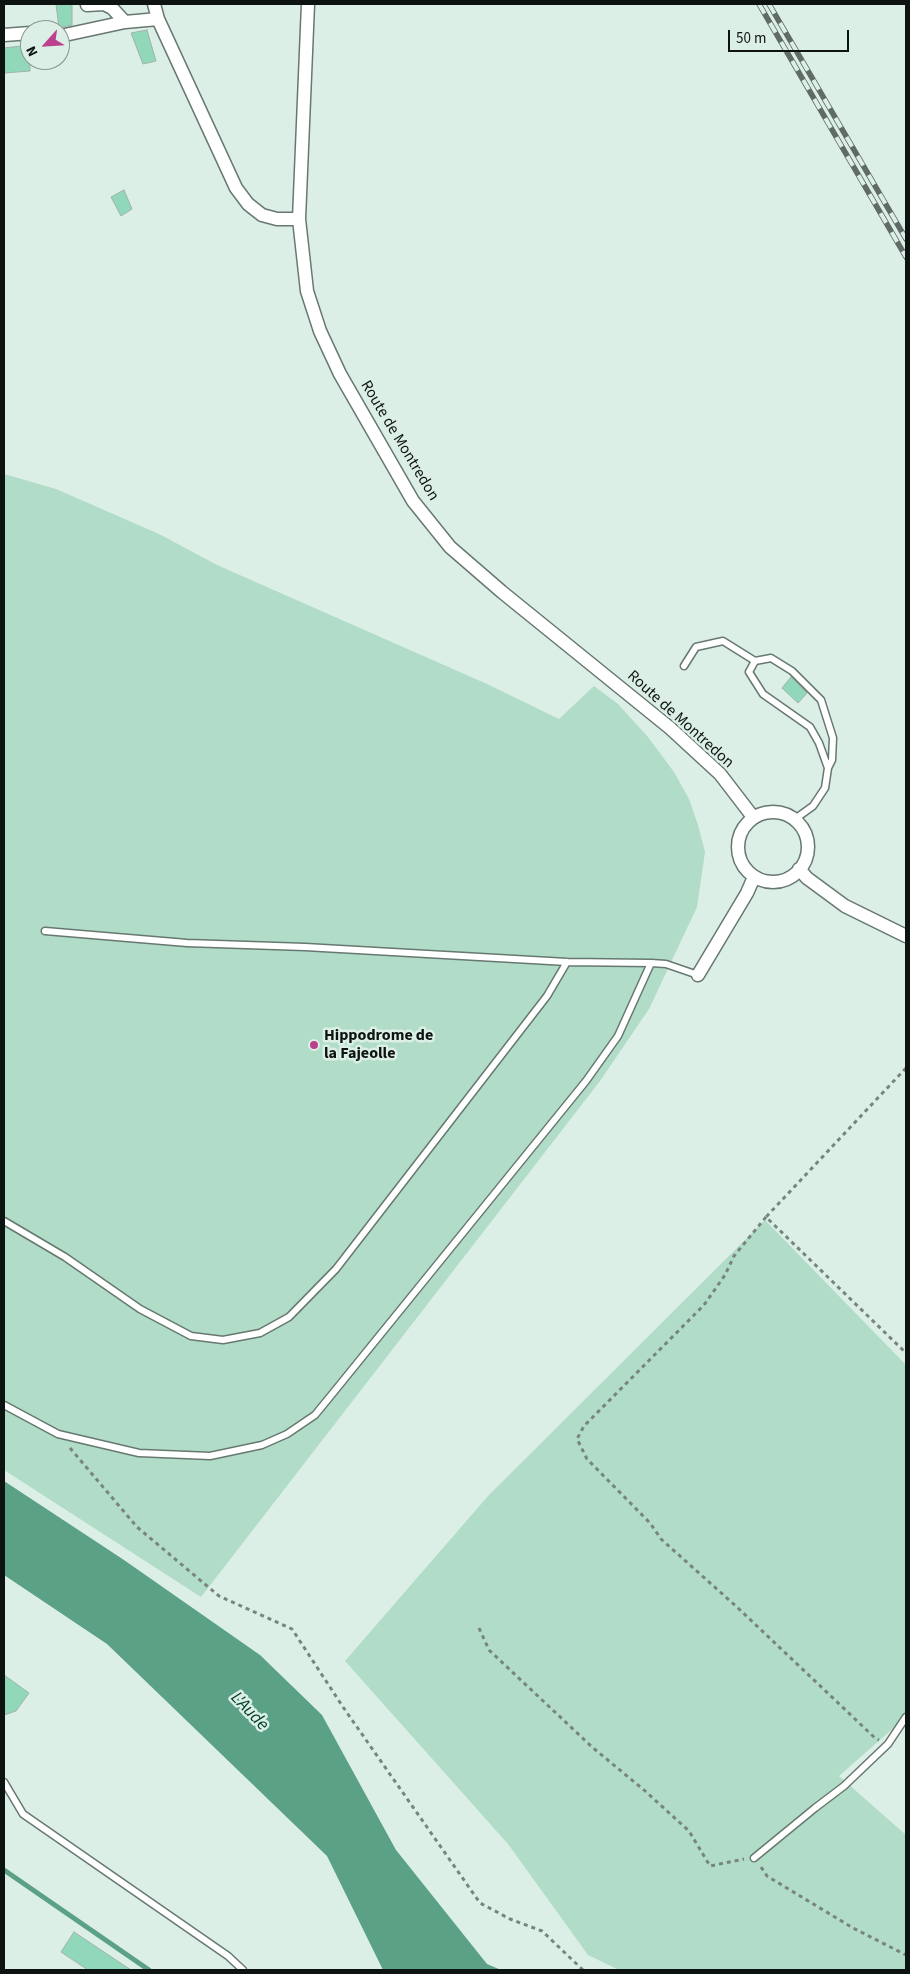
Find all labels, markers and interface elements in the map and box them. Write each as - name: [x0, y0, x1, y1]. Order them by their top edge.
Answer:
- north arrow: [20, 20, 70, 70]
- scale bar: [730, 20, 851, 52]
- text: 50 m: [736, 28, 766, 49]
- text: N: [21, 43, 43, 60]
- street label: Route de Montredon: [356, 377, 442, 505]
- street label: Route de Montredon: [623, 667, 737, 773]
- place label: Hippodrome de la Fajeolle: [324, 1026, 433, 1064]
- marker: Hippodrome de la Fajeolle: [308, 1039, 320, 1051]
- water label: L'Aude: [225, 1688, 273, 1736]

